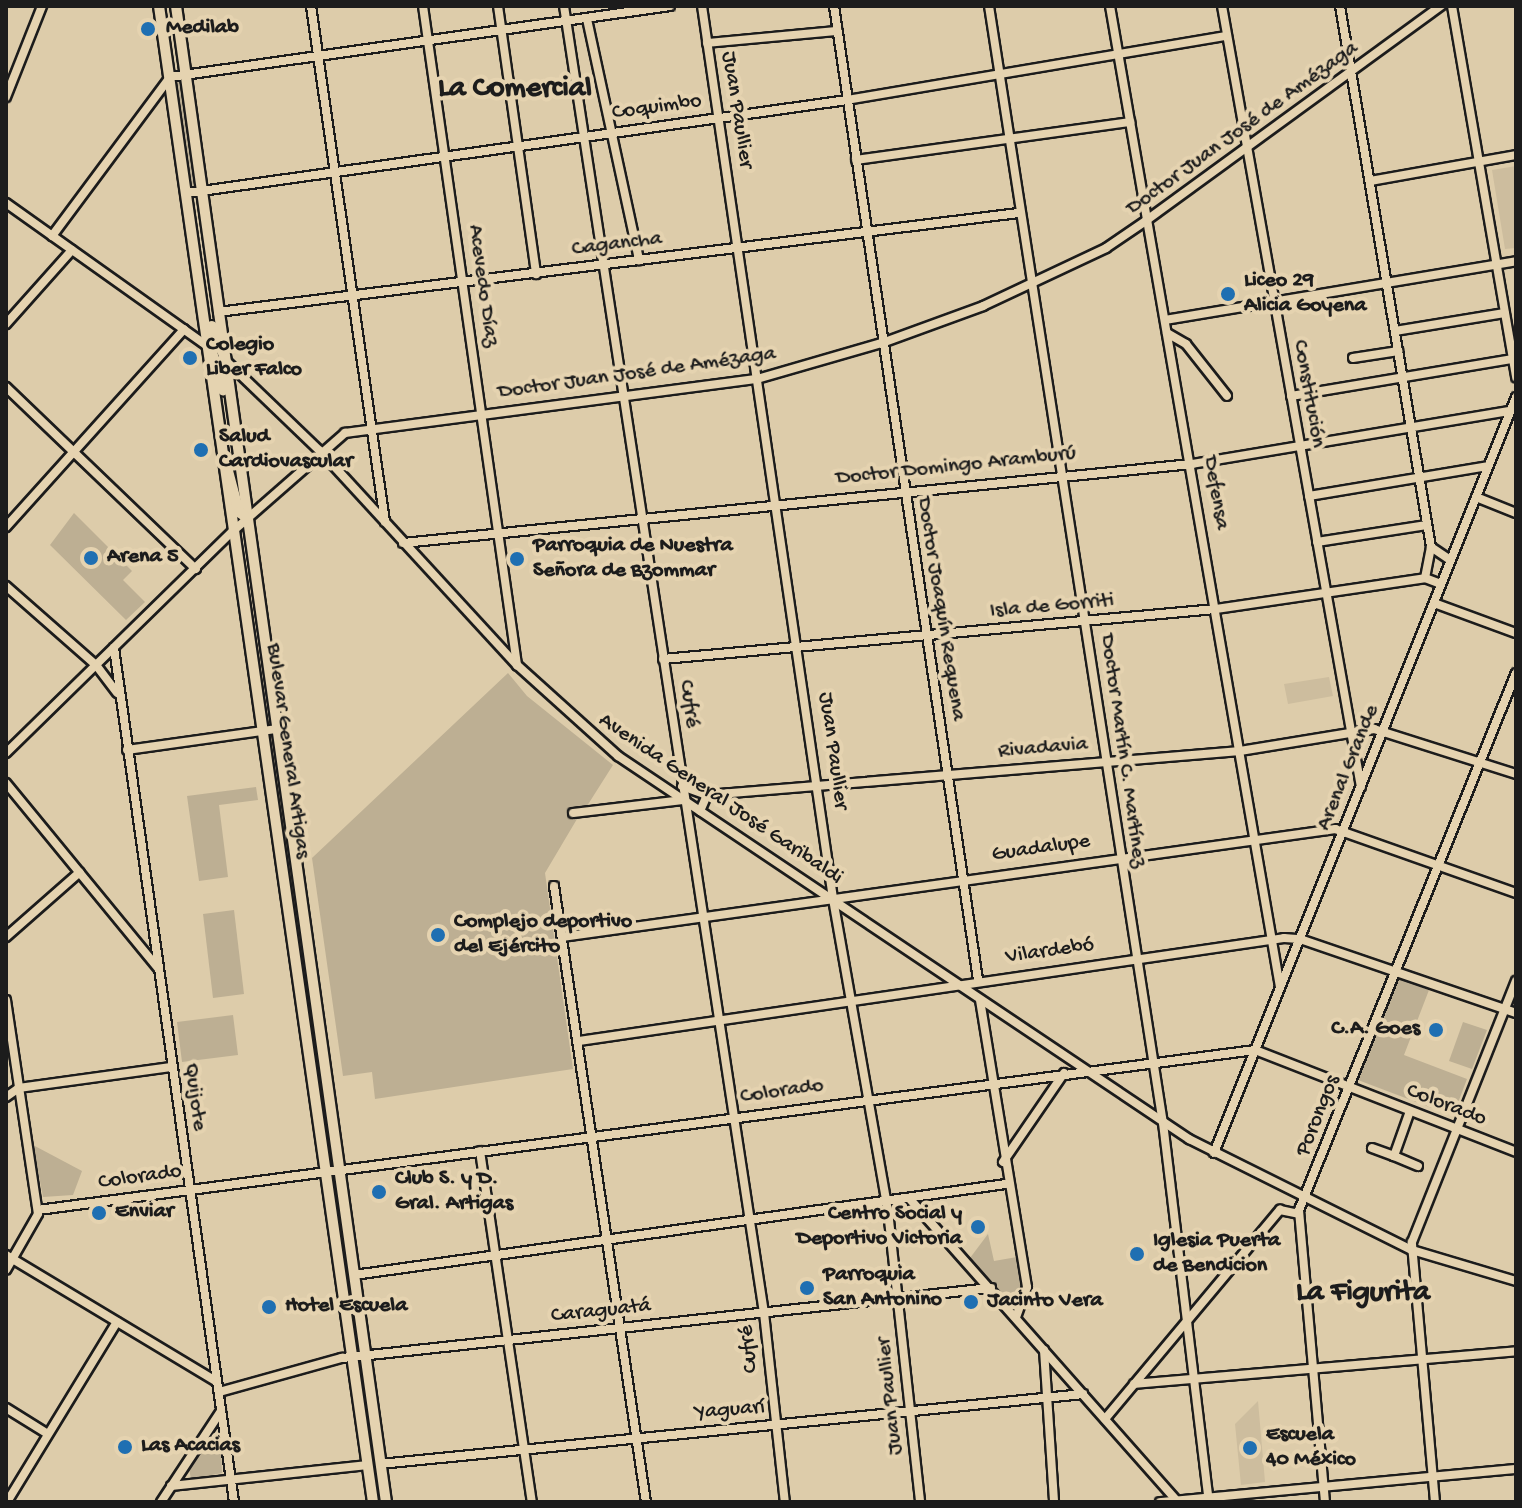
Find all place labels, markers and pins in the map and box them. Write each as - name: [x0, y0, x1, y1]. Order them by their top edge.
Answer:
- place label: Medilab: [166, 16, 239, 42]
- marker: Medilab: [137, 18, 159, 40]
- place label: Liceo 29 Alicia Goyena: [1244, 268, 1366, 320]
- marker: Liceo 29 Alicia Goyena: [1219, 285, 1237, 303]
- place label: Colegio Liber Falco: [206, 332, 302, 384]
- marker: Colegio Liber Falco: [181, 349, 199, 367]
- place label: Salud Cardiovascular: [219, 424, 353, 476]
- marker: Salud Cardiovascular: [190, 439, 212, 461]
- place label: Parroquia de Nuestra Señora de Bzommar: [533, 533, 733, 584]
- place label: Arena 5: [107, 545, 179, 571]
- marker: Arena 5: [82, 549, 100, 567]
- marker: Parroquia de Nuestra Señora de Bzommar: [508, 550, 526, 568]
- place label: Complejo deportivo del Ejército: [454, 909, 632, 960]
- marker: Complejo deportivo del Ejército: [429, 926, 447, 944]
- place label: C.A. Goes: [1331, 1017, 1420, 1043]
- marker: C.A. Goes: [1427, 1021, 1445, 1039]
- place label: Club S. y D. Gral. Artigas: [395, 1166, 513, 1218]
- marker: Club S. y D. Gral. Artigas: [370, 1183, 388, 1201]
- place label: Enviar: [115, 1200, 174, 1226]
- place label: Centro Social y Deportivo Victoria: [797, 1201, 962, 1252]
- marker: Enviar: [90, 1204, 108, 1222]
- marker: Centro Social y Deportivo Victoria: [969, 1218, 987, 1236]
- place label: Iglesia Puerta de Bendicion: [1153, 1228, 1280, 1280]
- marker: Iglesia Puerta de Bendicion: [1128, 1245, 1146, 1263]
- place label: Parroquia San Antonino: [823, 1262, 942, 1314]
- marker: Parroquia San Antonino: [798, 1279, 816, 1297]
- place label: Jacinto Vera: [987, 1289, 1103, 1315]
- marker: Jacinto Vera: [962, 1293, 980, 1311]
- place label: Hotel Escuela: [285, 1294, 407, 1320]
- marker: Hotel Escuela: [260, 1298, 278, 1316]
- place label: Escuela 40 México: [1266, 1422, 1356, 1474]
- place label: Las Acacias: [141, 1434, 240, 1460]
- marker: Las Acacias: [116, 1438, 134, 1456]
- marker: Escuela 40 México: [1241, 1439, 1259, 1457]

